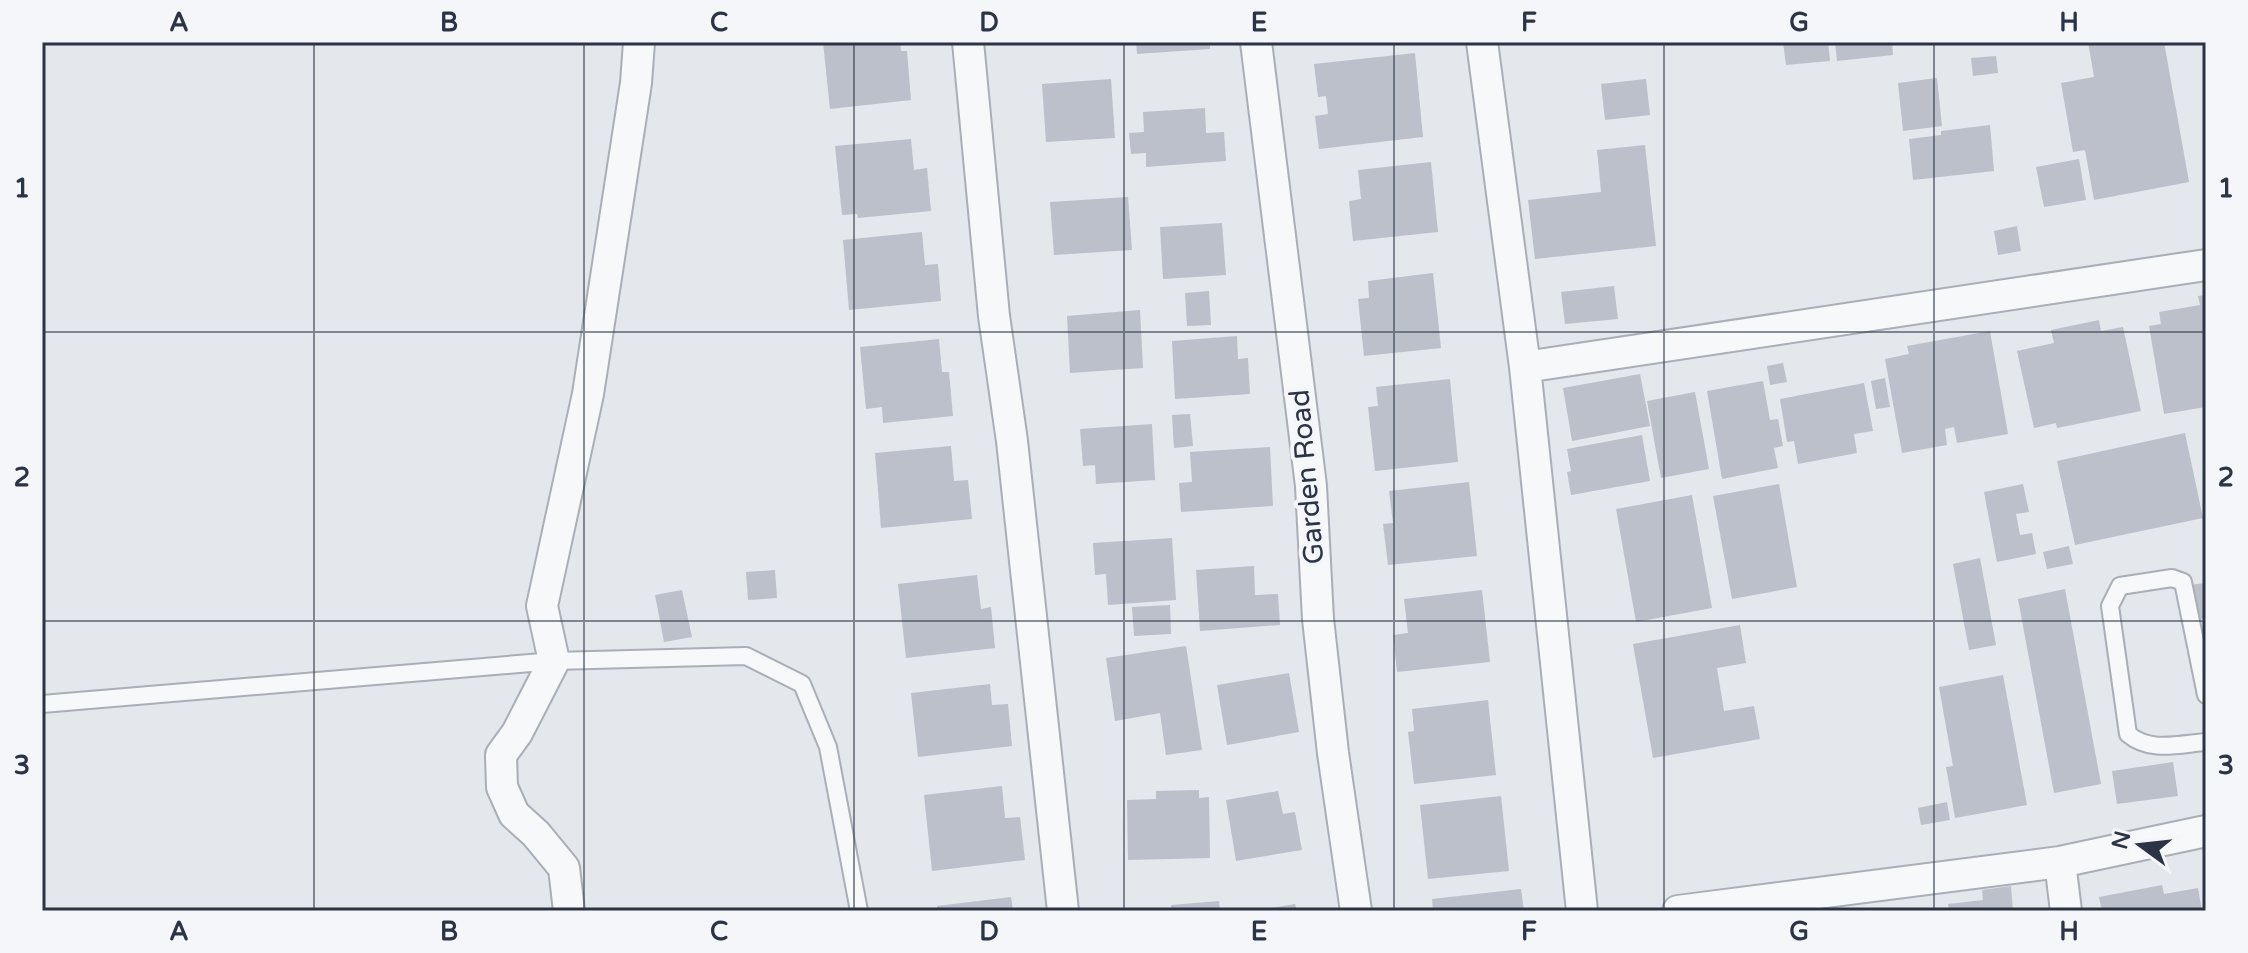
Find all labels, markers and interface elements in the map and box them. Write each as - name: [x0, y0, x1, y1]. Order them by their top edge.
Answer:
- text: A: [169, 7, 189, 38]
- text: B: [440, 7, 458, 38]
- text: C: [710, 7, 728, 38]
- text: D: [979, 7, 999, 38]
- text: E: [1251, 7, 1267, 38]
- text: F: [1521, 7, 1537, 38]
- text: G: [1789, 7, 1809, 38]
- text: H: [2059, 7, 2079, 38]
- text: 1: [14, 173, 30, 204]
- text: 1: [2218, 173, 2234, 204]
- street label: Garden Road: [1282, 388, 1332, 566]
- text: 2: [14, 462, 30, 493]
- text: 2: [2218, 462, 2234, 493]
- text: 3: [14, 750, 30, 781]
- text: 3: [2218, 750, 2234, 781]
- north arrow: [2100, 805, 2180, 885]
- text: N: [2107, 828, 2136, 852]
- text: A: [169, 916, 189, 947]
- text: B: [440, 916, 458, 947]
- text: C: [710, 916, 728, 947]
- text: D: [979, 916, 999, 947]
- text: E: [1251, 916, 1267, 947]
- text: F: [1521, 916, 1537, 947]
- text: G: [1789, 916, 1809, 947]
- text: H: [2059, 916, 2079, 947]

